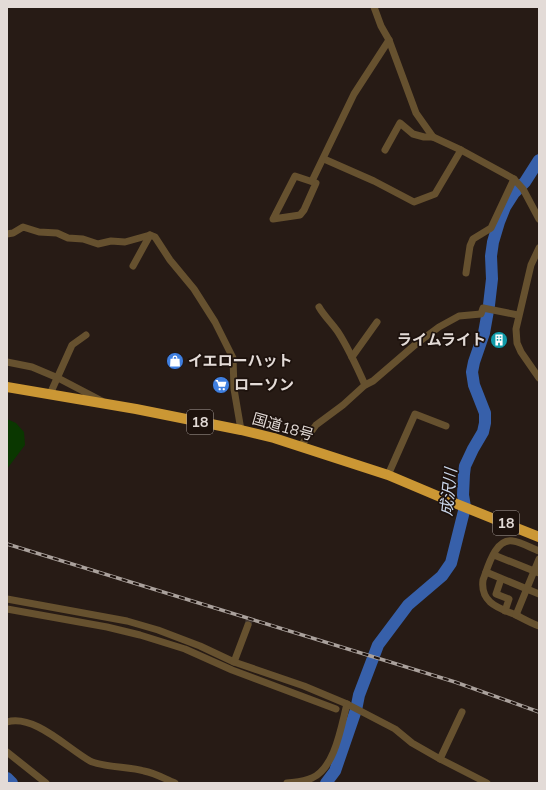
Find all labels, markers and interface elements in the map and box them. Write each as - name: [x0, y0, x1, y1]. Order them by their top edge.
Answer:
- place label: ライムライト: [397, 330, 486, 349]
- building icon: ライムライト: [489, 330, 509, 350]
- shop icon: イエローハット: [165, 351, 185, 371]
- place label: イエローハット: [188, 351, 293, 370]
- supermarket icon: ローソン: [211, 375, 231, 395]
- place label: ローソン: [234, 375, 294, 394]
- street label: 国道18号: [250, 409, 316, 444]
- road number: 18: [187, 410, 213, 434]
- water label: 成沢川: [436, 465, 461, 517]
- road number: 18: [493, 511, 519, 535]

